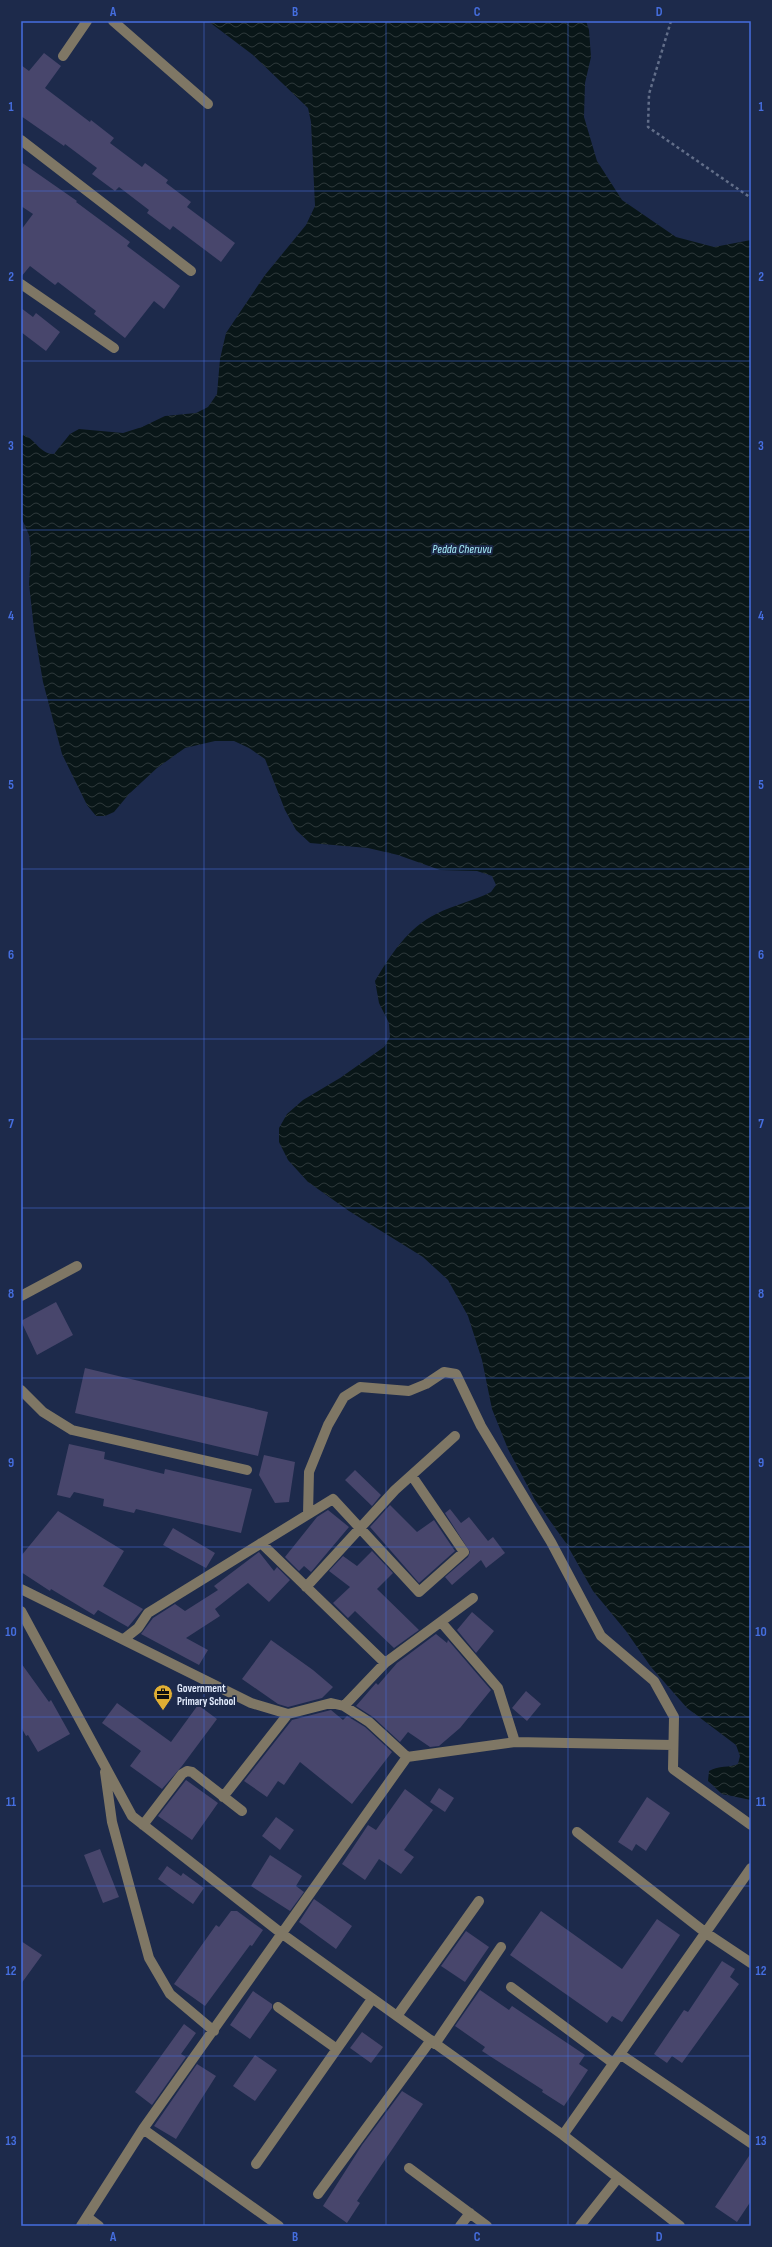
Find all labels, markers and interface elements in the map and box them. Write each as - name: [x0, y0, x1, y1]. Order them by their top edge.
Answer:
- text: A: [109, 4, 117, 20]
- text: B: [292, 4, 298, 20]
- text: C: [474, 4, 481, 20]
- text: D: [656, 4, 663, 20]
- text: 1: [8, 99, 14, 115]
- text: 1: [758, 99, 764, 115]
- text: 2: [8, 269, 14, 285]
- text: 2: [758, 269, 764, 285]
- text: 3: [8, 438, 14, 454]
- text: 3: [758, 438, 764, 454]
- water label: Pedda Cheruvu: [432, 542, 492, 557]
- text: 4: [8, 608, 14, 624]
- text: 4: [758, 608, 764, 624]
- text: 5: [8, 777, 14, 793]
- text: 5: [758, 777, 764, 793]
- text: 6: [8, 947, 14, 963]
- text: 6: [758, 947, 764, 963]
- text: 7: [8, 1116, 14, 1132]
- text: 7: [758, 1116, 764, 1132]
- text: 8: [8, 1286, 14, 1302]
- text: 8: [758, 1286, 764, 1302]
- text: 9: [8, 1455, 14, 1471]
- text: 9: [758, 1455, 764, 1471]
- text: 10: [5, 1624, 17, 1640]
- text: 10: [755, 1624, 767, 1640]
- place label: Government Primary School: [177, 1682, 236, 1708]
- office icon: Government Primary School: [152, 1683, 174, 1711]
- text: 11: [6, 1794, 16, 1810]
- text: 11: [756, 1794, 766, 1810]
- text: 12: [6, 1963, 17, 1979]
- text: 12: [756, 1963, 767, 1979]
- text: 13: [6, 2133, 17, 2149]
- text: 13: [756, 2133, 767, 2149]
- text: A: [109, 2229, 117, 2245]
- text: B: [292, 2229, 298, 2245]
- text: C: [474, 2229, 481, 2245]
- text: D: [656, 2229, 663, 2245]

